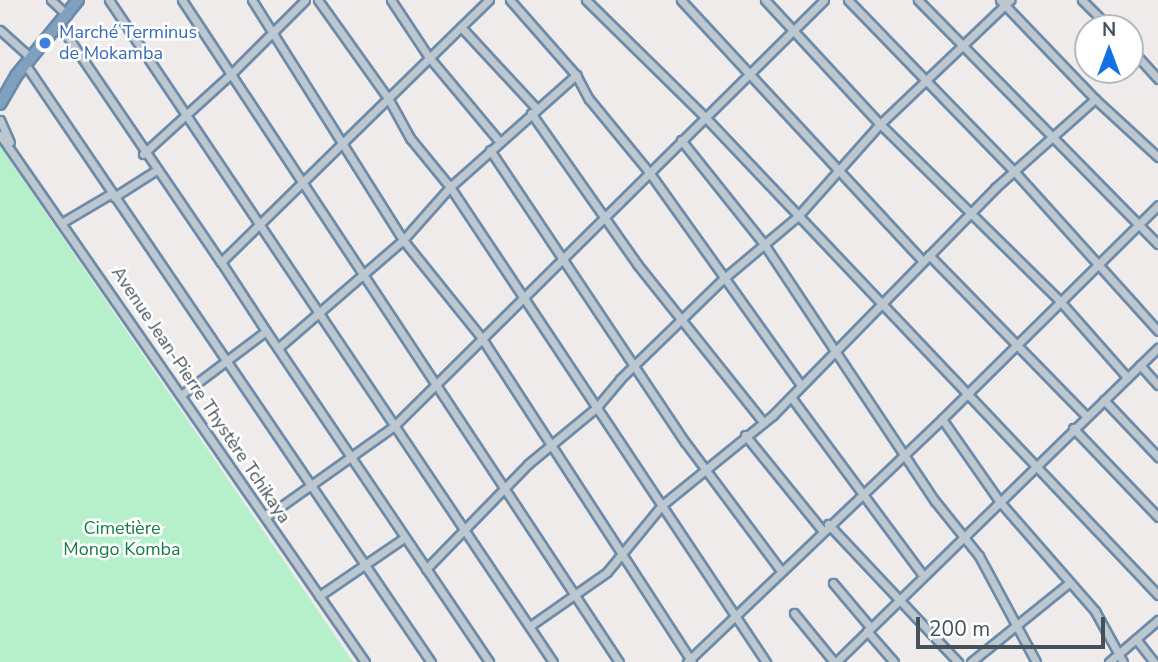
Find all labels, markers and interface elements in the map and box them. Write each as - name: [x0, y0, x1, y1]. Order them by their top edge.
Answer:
- north arrow: [1074, 14, 1144, 84]
- text: N: [1102, 17, 1116, 43]
- place label: Marché Terminus de Mokamba: [59, 22, 197, 64]
- marker: Marché Terminus de Mokamba: [37, 35, 53, 51]
- street label: Avenue Jean-Pierre Thystère Tchikaya: [107, 263, 295, 527]
- park label: Cimetière Mongo Komba: [63, 518, 181, 560]
- scale bar: [920, 602, 1109, 646]
- text: 200 m: [929, 615, 990, 643]

